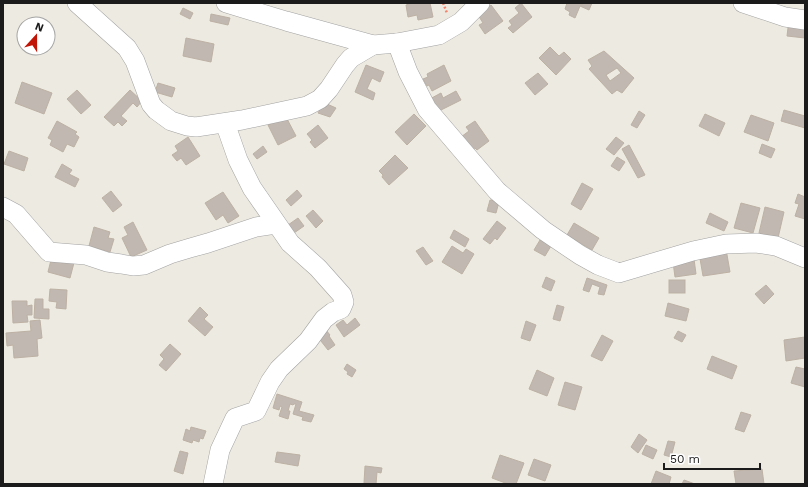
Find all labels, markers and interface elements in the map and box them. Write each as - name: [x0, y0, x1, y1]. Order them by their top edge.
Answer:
- north arrow: [16, 16, 56, 56]
- text: N: [33, 20, 46, 35]
- scale bar: [664, 445, 760, 471]
- text: 50 m: [670, 452, 700, 466]

